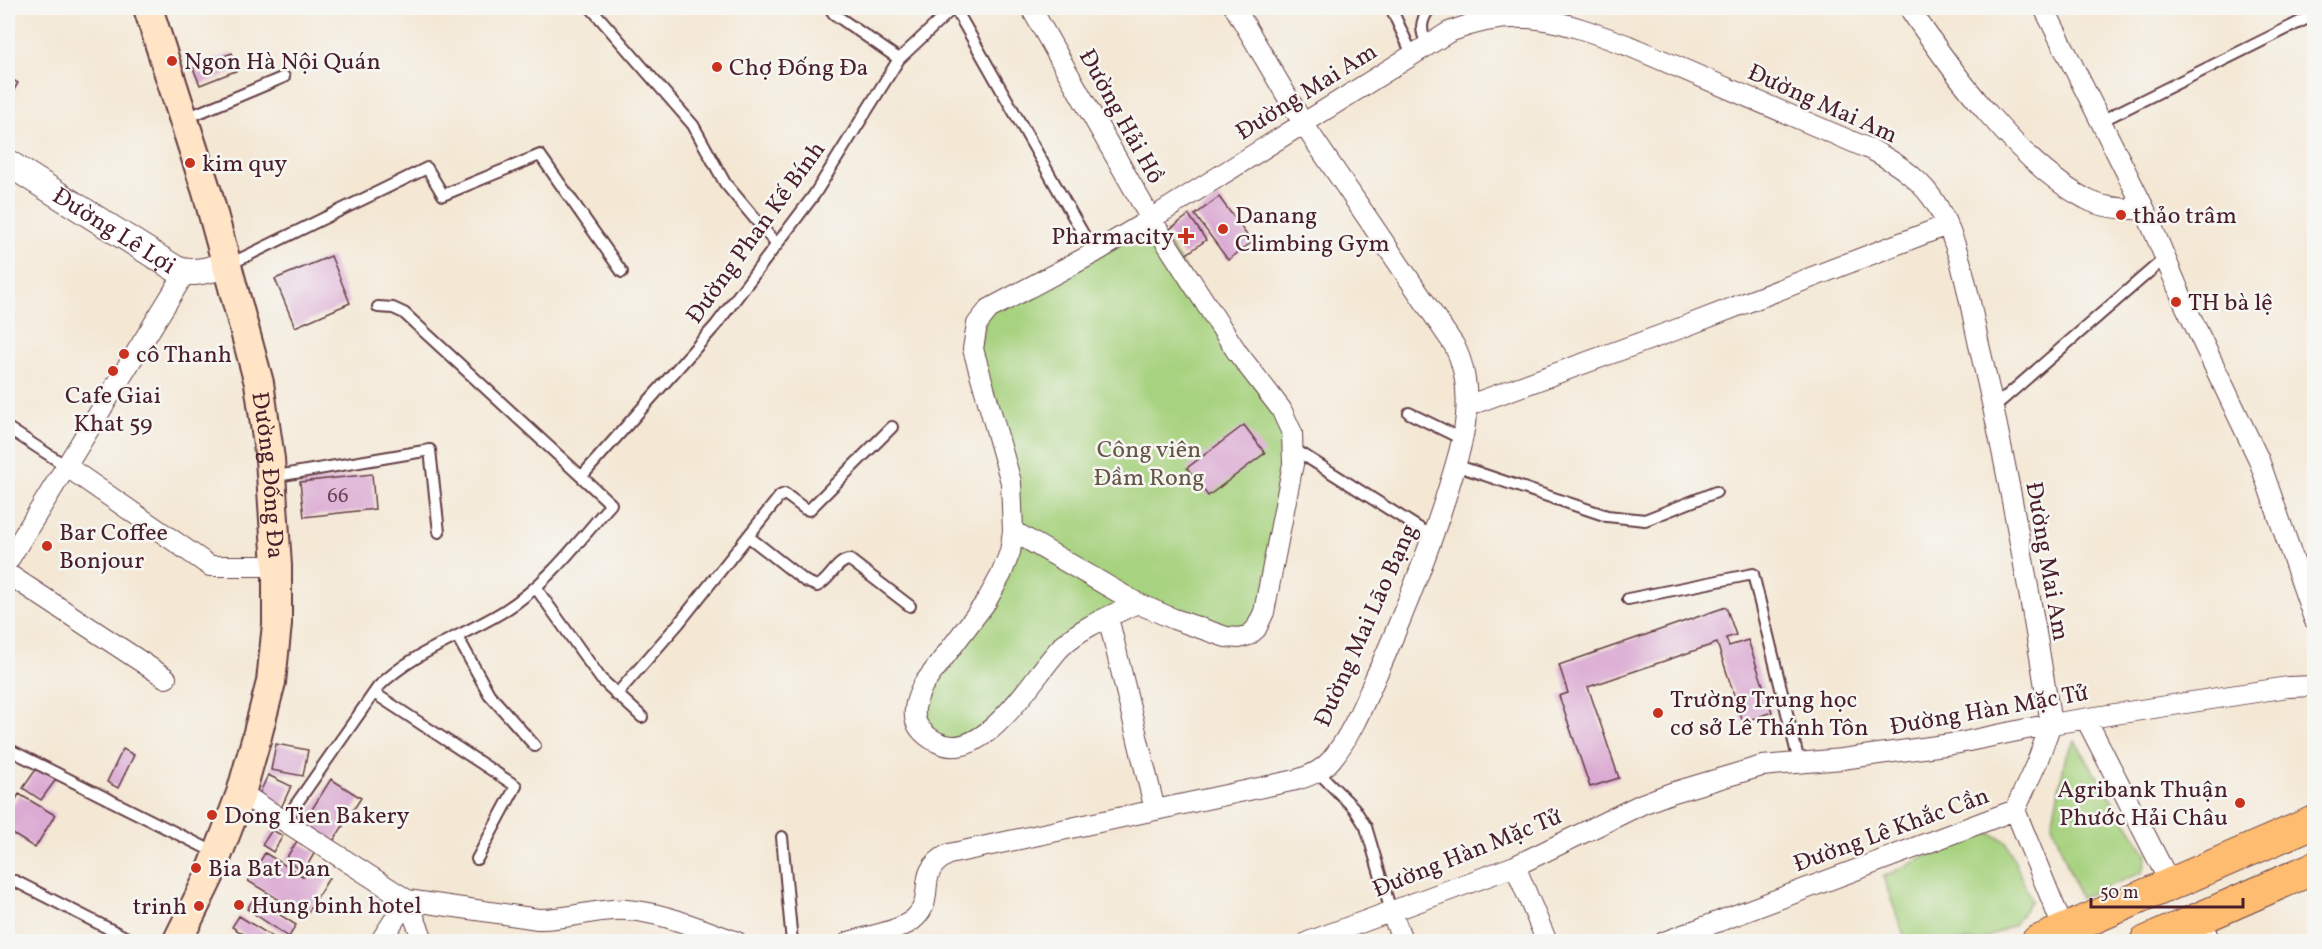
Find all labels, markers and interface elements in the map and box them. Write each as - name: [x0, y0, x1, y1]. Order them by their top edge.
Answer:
- street label: Đường Mai Am: [1230, 36, 1384, 150]
- street label: Đường Hải Hồ: [1069, 43, 1171, 191]
- place label: Ngon Hà Nội Quán: [184, 46, 381, 80]
- place label: Chợ Đống Đa: [729, 52, 868, 86]
- marker: Ngon Hà Nội Quán: [165, 54, 179, 68]
- street label: Đường Mai Am: [1742, 57, 1903, 153]
- marker: Chợ Đống Đa: [710, 60, 724, 74]
- street label: Đường Phan Kế Bính: [679, 135, 834, 331]
- place label: kim quy: [202, 148, 287, 182]
- marker: kim quy: [183, 156, 197, 170]
- street label: Đường Lê Lợi: [45, 180, 182, 284]
- place label: Danang Climbing Gym: [1235, 200, 1390, 262]
- place label: thảo trâm: [2133, 200, 2237, 234]
- marker: thảo trâm: [2114, 208, 2128, 222]
- place label: Pharmacity: [1051, 221, 1174, 255]
- marker: Danang Climbing Gym: [1216, 222, 1230, 236]
- marker: Pharmacity: [1179, 229, 1193, 243]
- place label: TH bà lệ: [2188, 287, 2273, 321]
- marker: TH bà lệ: [2169, 295, 2183, 309]
- place label: cô Thanh: [136, 339, 232, 373]
- marker: cô Thanh: [117, 347, 131, 361]
- marker: Cafe Giai Khat 59: [106, 364, 120, 378]
- place label: Cafe Giai Khat 59: [65, 380, 161, 442]
- street label: Đường Đống Đa: [241, 390, 291, 560]
- park label: Công viên Đầm Rong: [1094, 434, 1204, 496]
- street label: Đường Mai Am: [2015, 479, 2077, 644]
- house number: 66: [327, 482, 349, 511]
- place label: Bar Coffee Bonjour: [59, 517, 168, 579]
- street label: Đường Mai Lão Bạng: [1307, 519, 1427, 733]
- marker: Bar Coffee Bonjour: [40, 539, 54, 553]
- street label: Đường Hàn Mặc Tử: [1887, 677, 2092, 745]
- place label: Trường Trung học cơ sở Lê Thánh Tôn: [1670, 684, 1868, 746]
- marker: Trường Trung học cơ sở Lê Thánh Tôn: [1651, 706, 1665, 720]
- place label: Agribank Thuận Phước Hải Châu: [2057, 774, 2228, 836]
- street label: Đường Lê Khắc Cần: [1789, 780, 1994, 882]
- marker: Agribank Thuận Phước Hải Châu: [2233, 796, 2247, 810]
- place label: Dong Tien Bakery: [224, 800, 410, 834]
- street label: Đường Hàn Mặc Tử: [1368, 800, 1568, 907]
- marker: Dong Tien Bakery: [205, 808, 219, 822]
- place label: Bia Bat Dan: [208, 853, 331, 887]
- marker: Bia Bat Dan: [189, 861, 203, 875]
- scale bar: [2091, 871, 2242, 909]
- text: 50 m: [2100, 881, 2139, 906]
- place label: Hung binh hotel: [251, 890, 422, 924]
- place label: trinh: [133, 891, 187, 925]
- marker: Hung binh hotel: [232, 898, 246, 912]
- marker: trinh: [192, 899, 206, 913]

